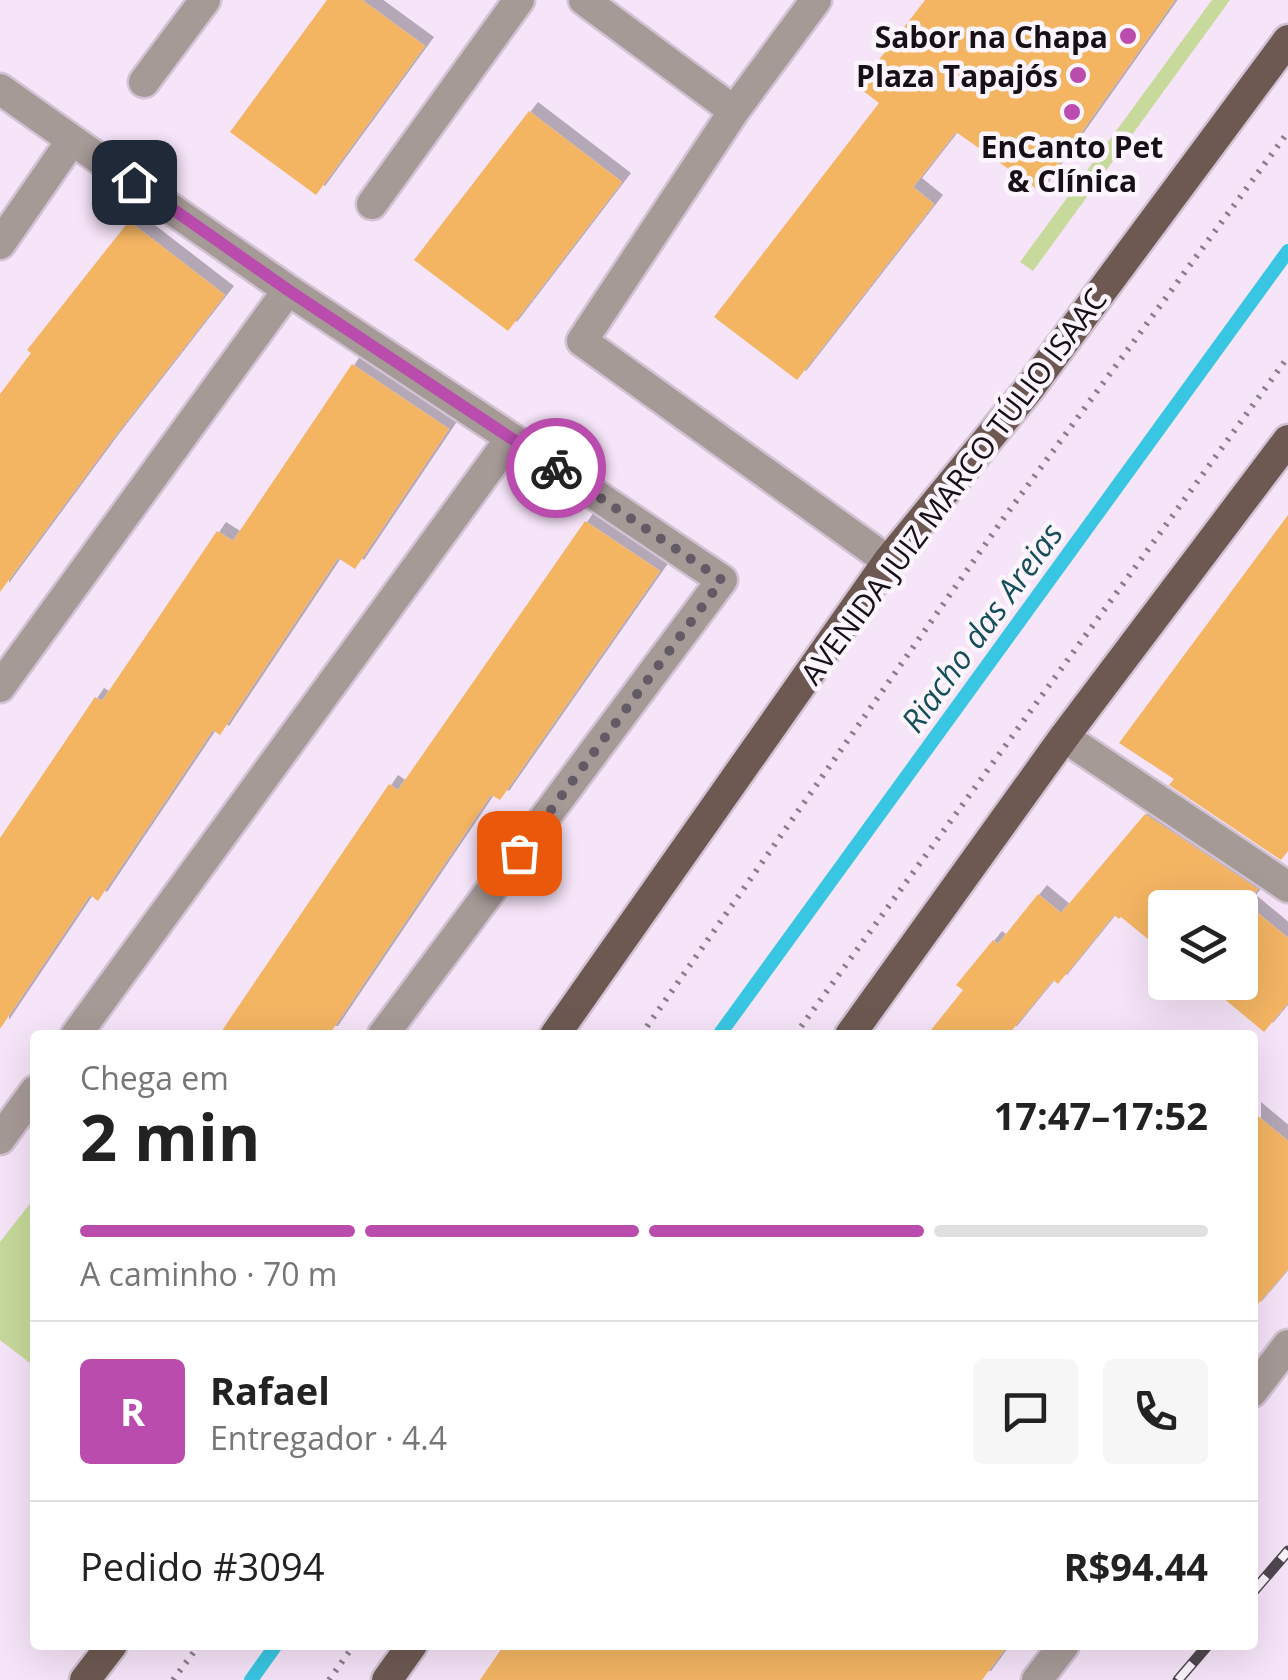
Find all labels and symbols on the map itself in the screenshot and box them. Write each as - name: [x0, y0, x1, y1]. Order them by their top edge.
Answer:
- place label: Sabor na Chapa: [875, 16, 1108, 57]
- marker: Sabor na Chapa: [1117, 25, 1139, 47]
- place label: Plaza Tapajós: [856, 55, 1058, 96]
- marker: Plaza Tapajós: [1067, 64, 1089, 86]
- marker: EnCanto Pet & Clínica: [1061, 101, 1083, 123]
- place label: EnCanto Pet & Clínica: [981, 126, 1163, 201]
- pin: [92, 140, 177, 225]
- street label: AVENIDA JUIZ MARCO TÚLIO ISAAC: [790, 280, 1116, 692]
- courier: [506, 418, 606, 518]
- water label: Riacho das Areias: [890, 514, 1072, 740]
- pin: [477, 811, 562, 896]

